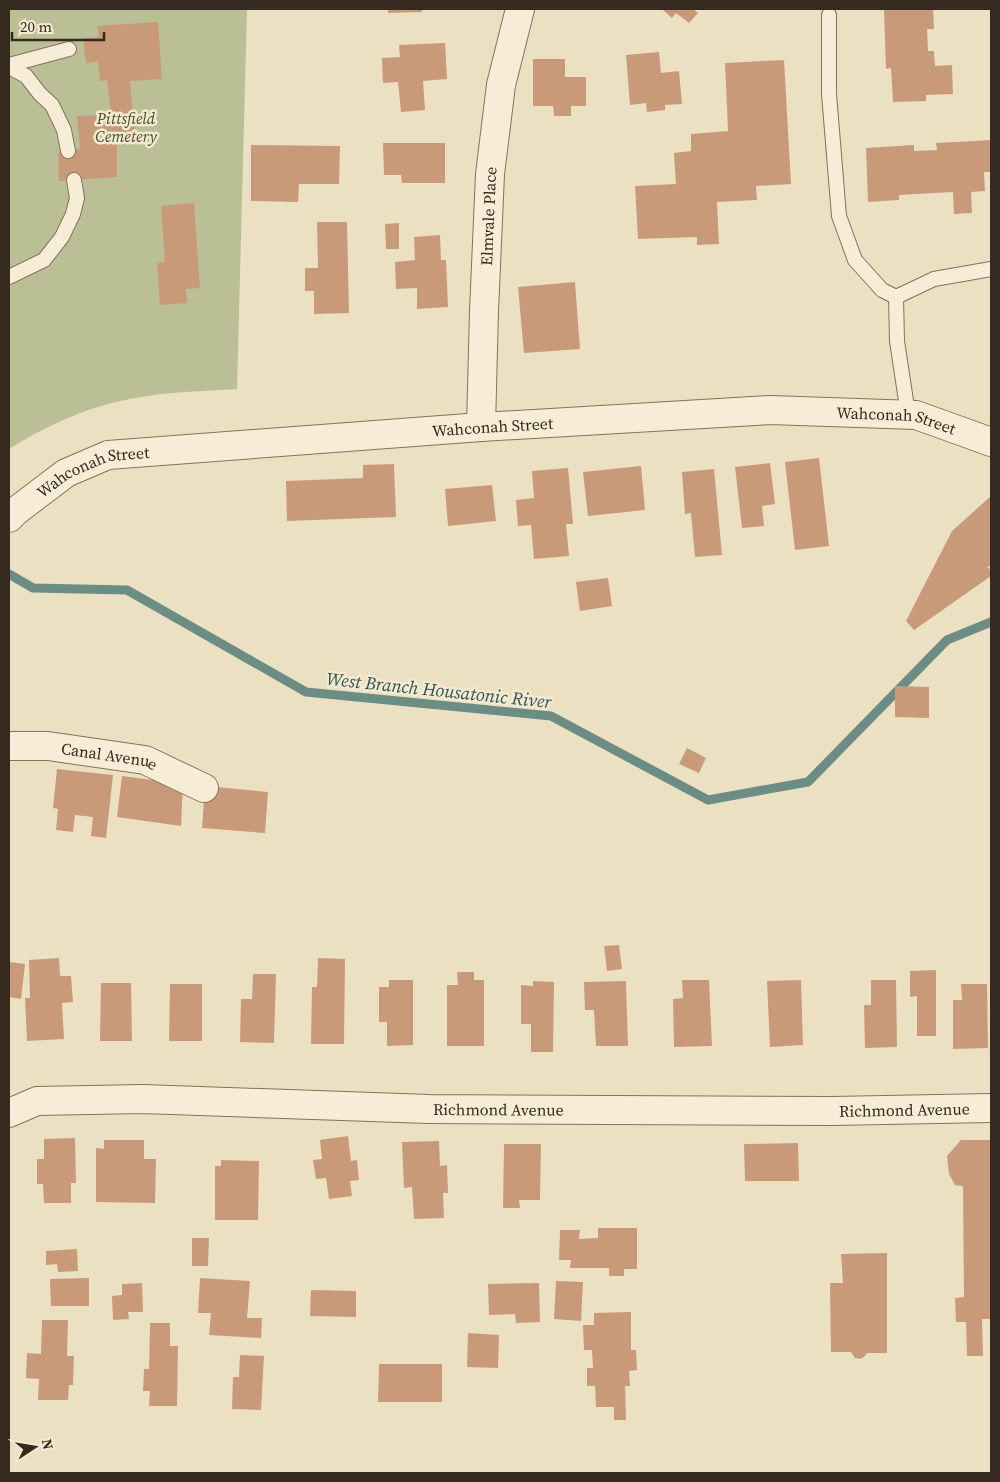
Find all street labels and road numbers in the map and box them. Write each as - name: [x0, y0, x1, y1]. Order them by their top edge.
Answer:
- street label: Elmvale Place: [475, 165, 502, 266]
- street label: Wahconah Street: [836, 401, 960, 440]
- street label: Wahconah Street: [431, 412, 555, 442]
- street label: Wahconah Street: [32, 441, 151, 503]
- street label: Canal Avenue: [60, 737, 161, 775]
- street label: Richmond Avenue: [839, 1097, 970, 1122]
- street label: Richmond Avenue: [433, 1098, 564, 1121]

